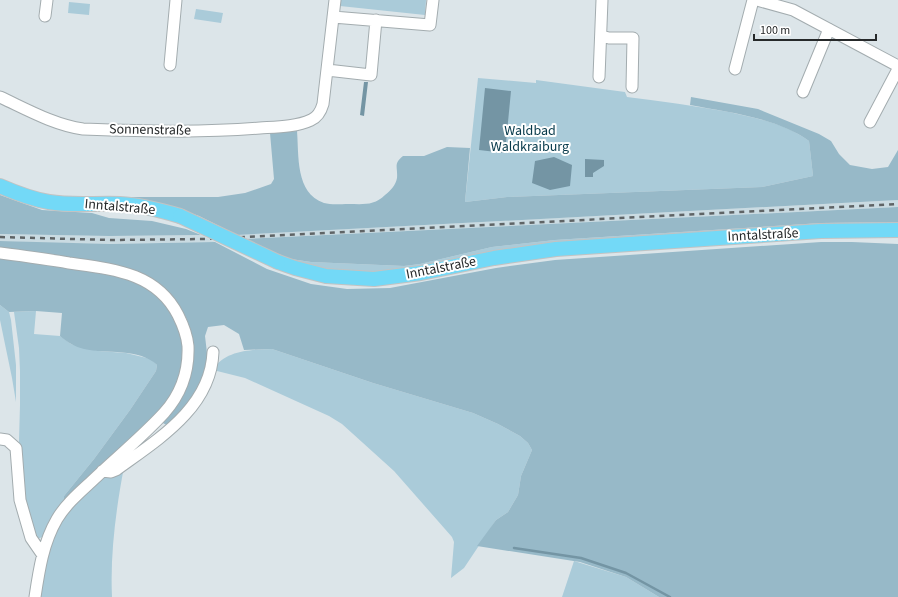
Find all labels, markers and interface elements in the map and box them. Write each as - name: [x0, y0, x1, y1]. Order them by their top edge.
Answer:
- scale bar: [754, 16, 876, 42]
- text: 100 m: [760, 22, 790, 39]
- street label: Sonnenstraße: [109, 119, 191, 141]
- park label: Waldbad Waldkraiburg: [491, 121, 569, 157]
- street label: Inntalstraße: [84, 194, 156, 220]
- street label: Inntalstraße: [727, 223, 799, 247]
- street label: Inntalstraße: [404, 251, 478, 285]

